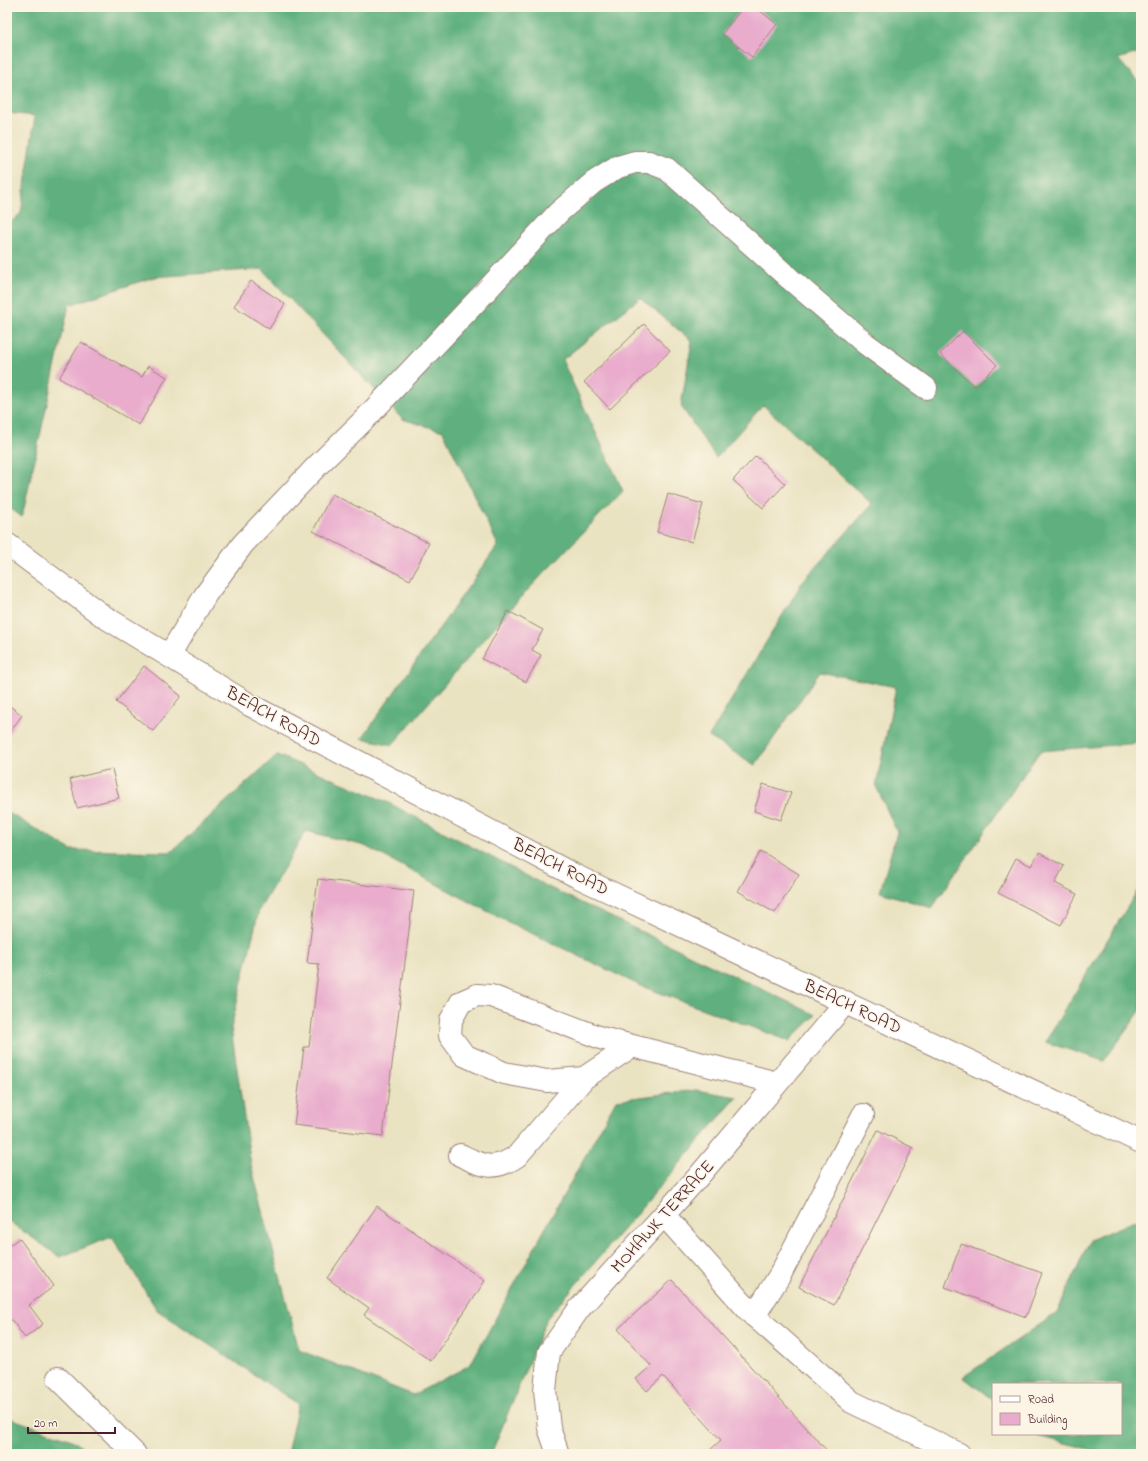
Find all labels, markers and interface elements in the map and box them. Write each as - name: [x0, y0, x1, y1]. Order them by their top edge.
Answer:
- street label: BEACH ROAD: [220, 680, 325, 755]
- street label: BEACH ROAD: [506, 832, 613, 903]
- street label: BEACH ROAD: [798, 973, 905, 1042]
- street label: MOHAWK TERRACE: [605, 1155, 722, 1280]
- legend: [992, 1383, 1122, 1435]
- text: Road: [1028, 1391, 1054, 1409]
- scale bar: [28, 1409, 115, 1435]
- text: Building: [1027, 1411, 1067, 1430]
- text: 20 m: [34, 1415, 57, 1433]

